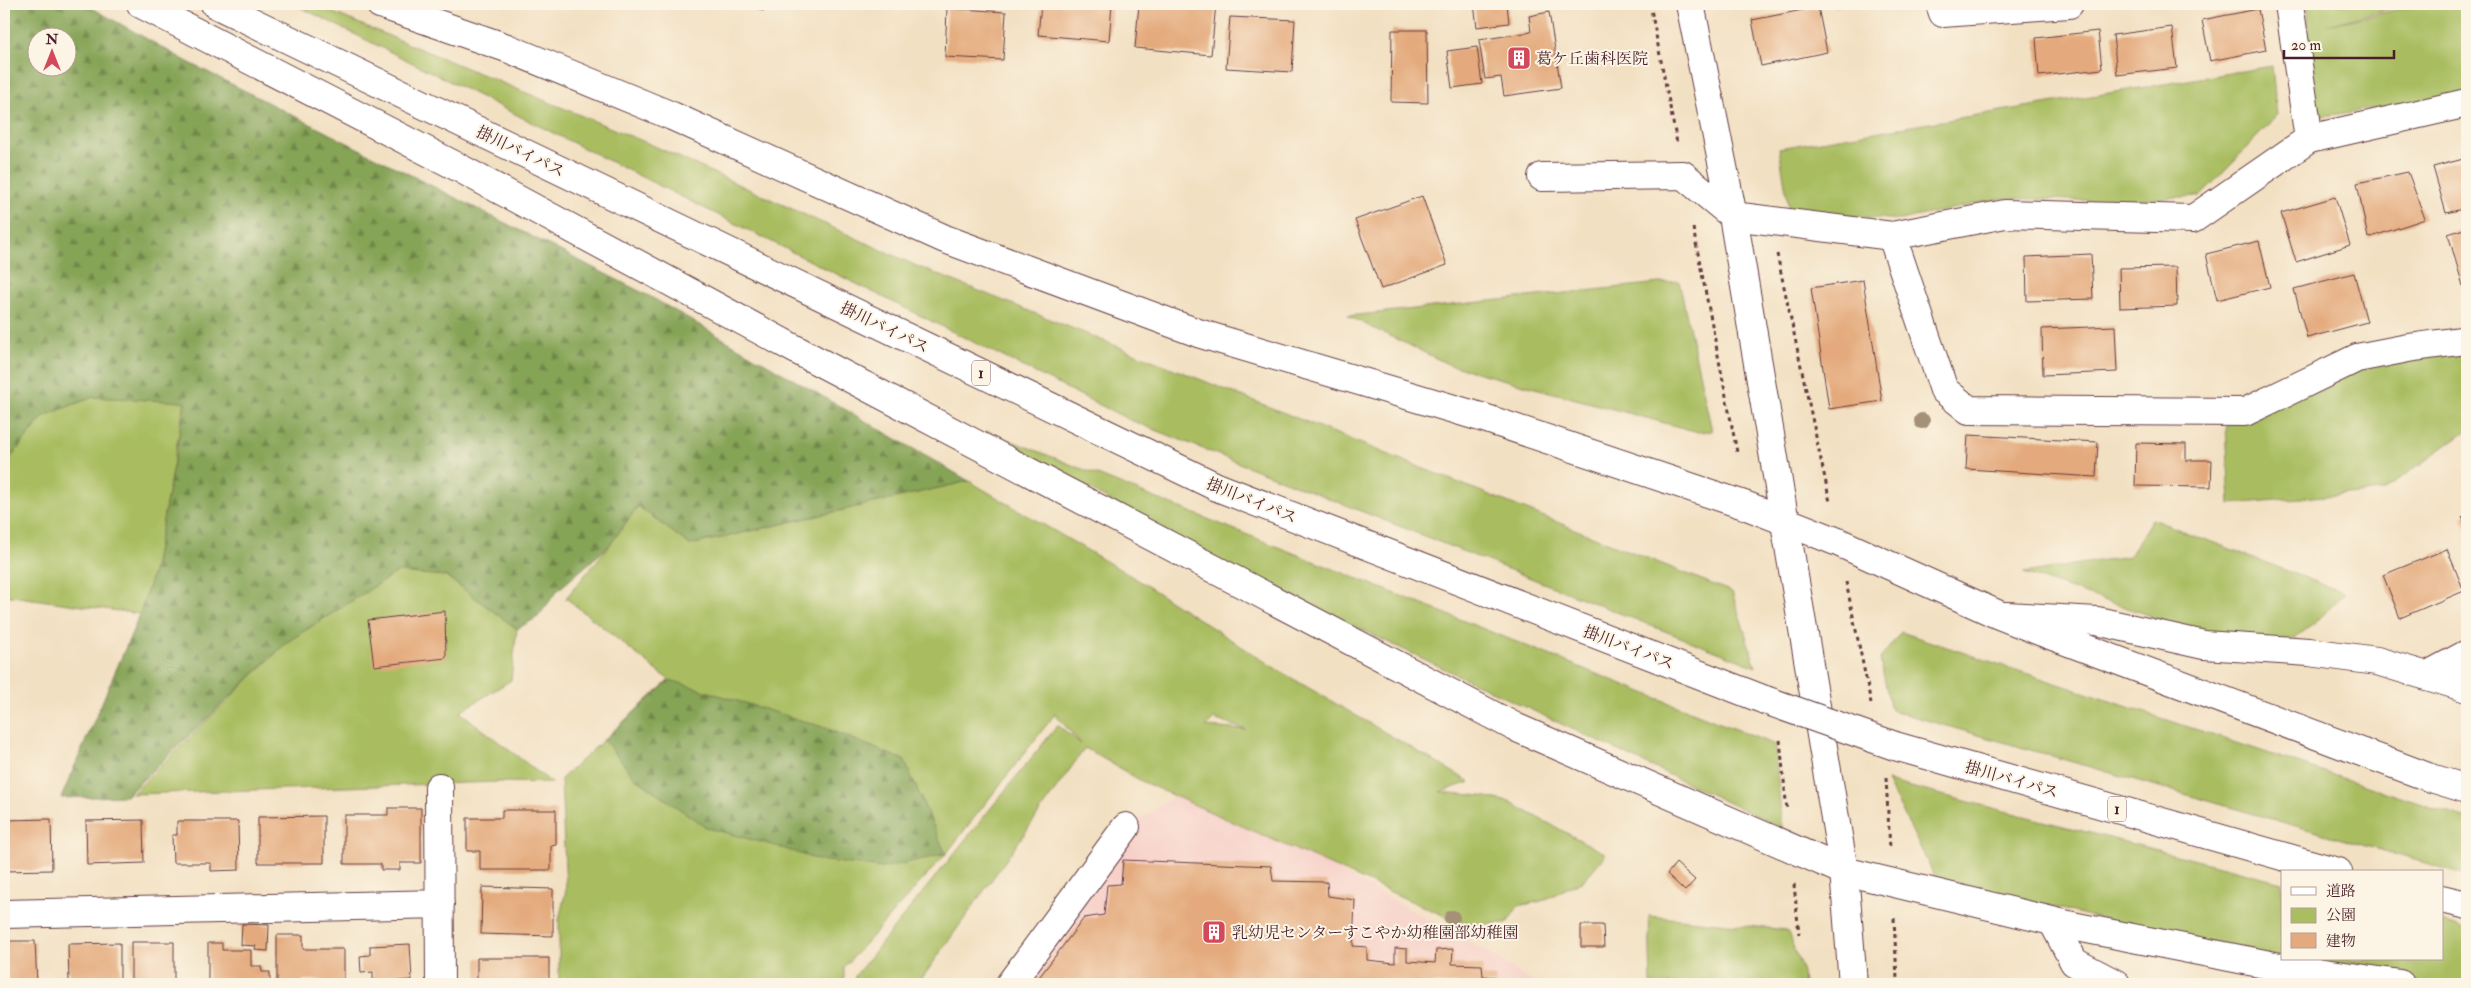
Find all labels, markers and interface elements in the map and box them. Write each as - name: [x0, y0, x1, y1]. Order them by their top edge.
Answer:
- north arrow: [28, 28, 78, 78]
- scale bar: [2284, 28, 2394, 60]
- text: N: [45, 31, 59, 48]
- text: 20 m: [2291, 36, 2321, 55]
- building icon: 葛ケ丘歯科医院: [1506, 45, 1532, 71]
- place label: 葛ケ丘歯科医院: [1536, 49, 1648, 69]
- street label: 掛川バイパス: [473, 122, 568, 182]
- street label: 掛川バイパス: [837, 298, 932, 358]
- road number: 1: [972, 360, 990, 386]
- street label: 掛川バイパス: [1204, 474, 1300, 528]
- street label: 掛川バイパス: [1580, 621, 1677, 674]
- street label: 掛川バイパス: [1963, 757, 2060, 803]
- road number: 1: [2108, 796, 2126, 822]
- legend: [2281, 870, 2444, 960]
- text: 道路: [2326, 882, 2356, 901]
- text: 公園: [2326, 906, 2356, 925]
- building icon: 乳幼児センターすこやか幼稚園部幼稚園: [1201, 919, 1227, 945]
- place label: 乳幼児センターすこやか幼稚園部幼稚園: [1232, 923, 1519, 943]
- text: 建物: [2326, 932, 2356, 951]

